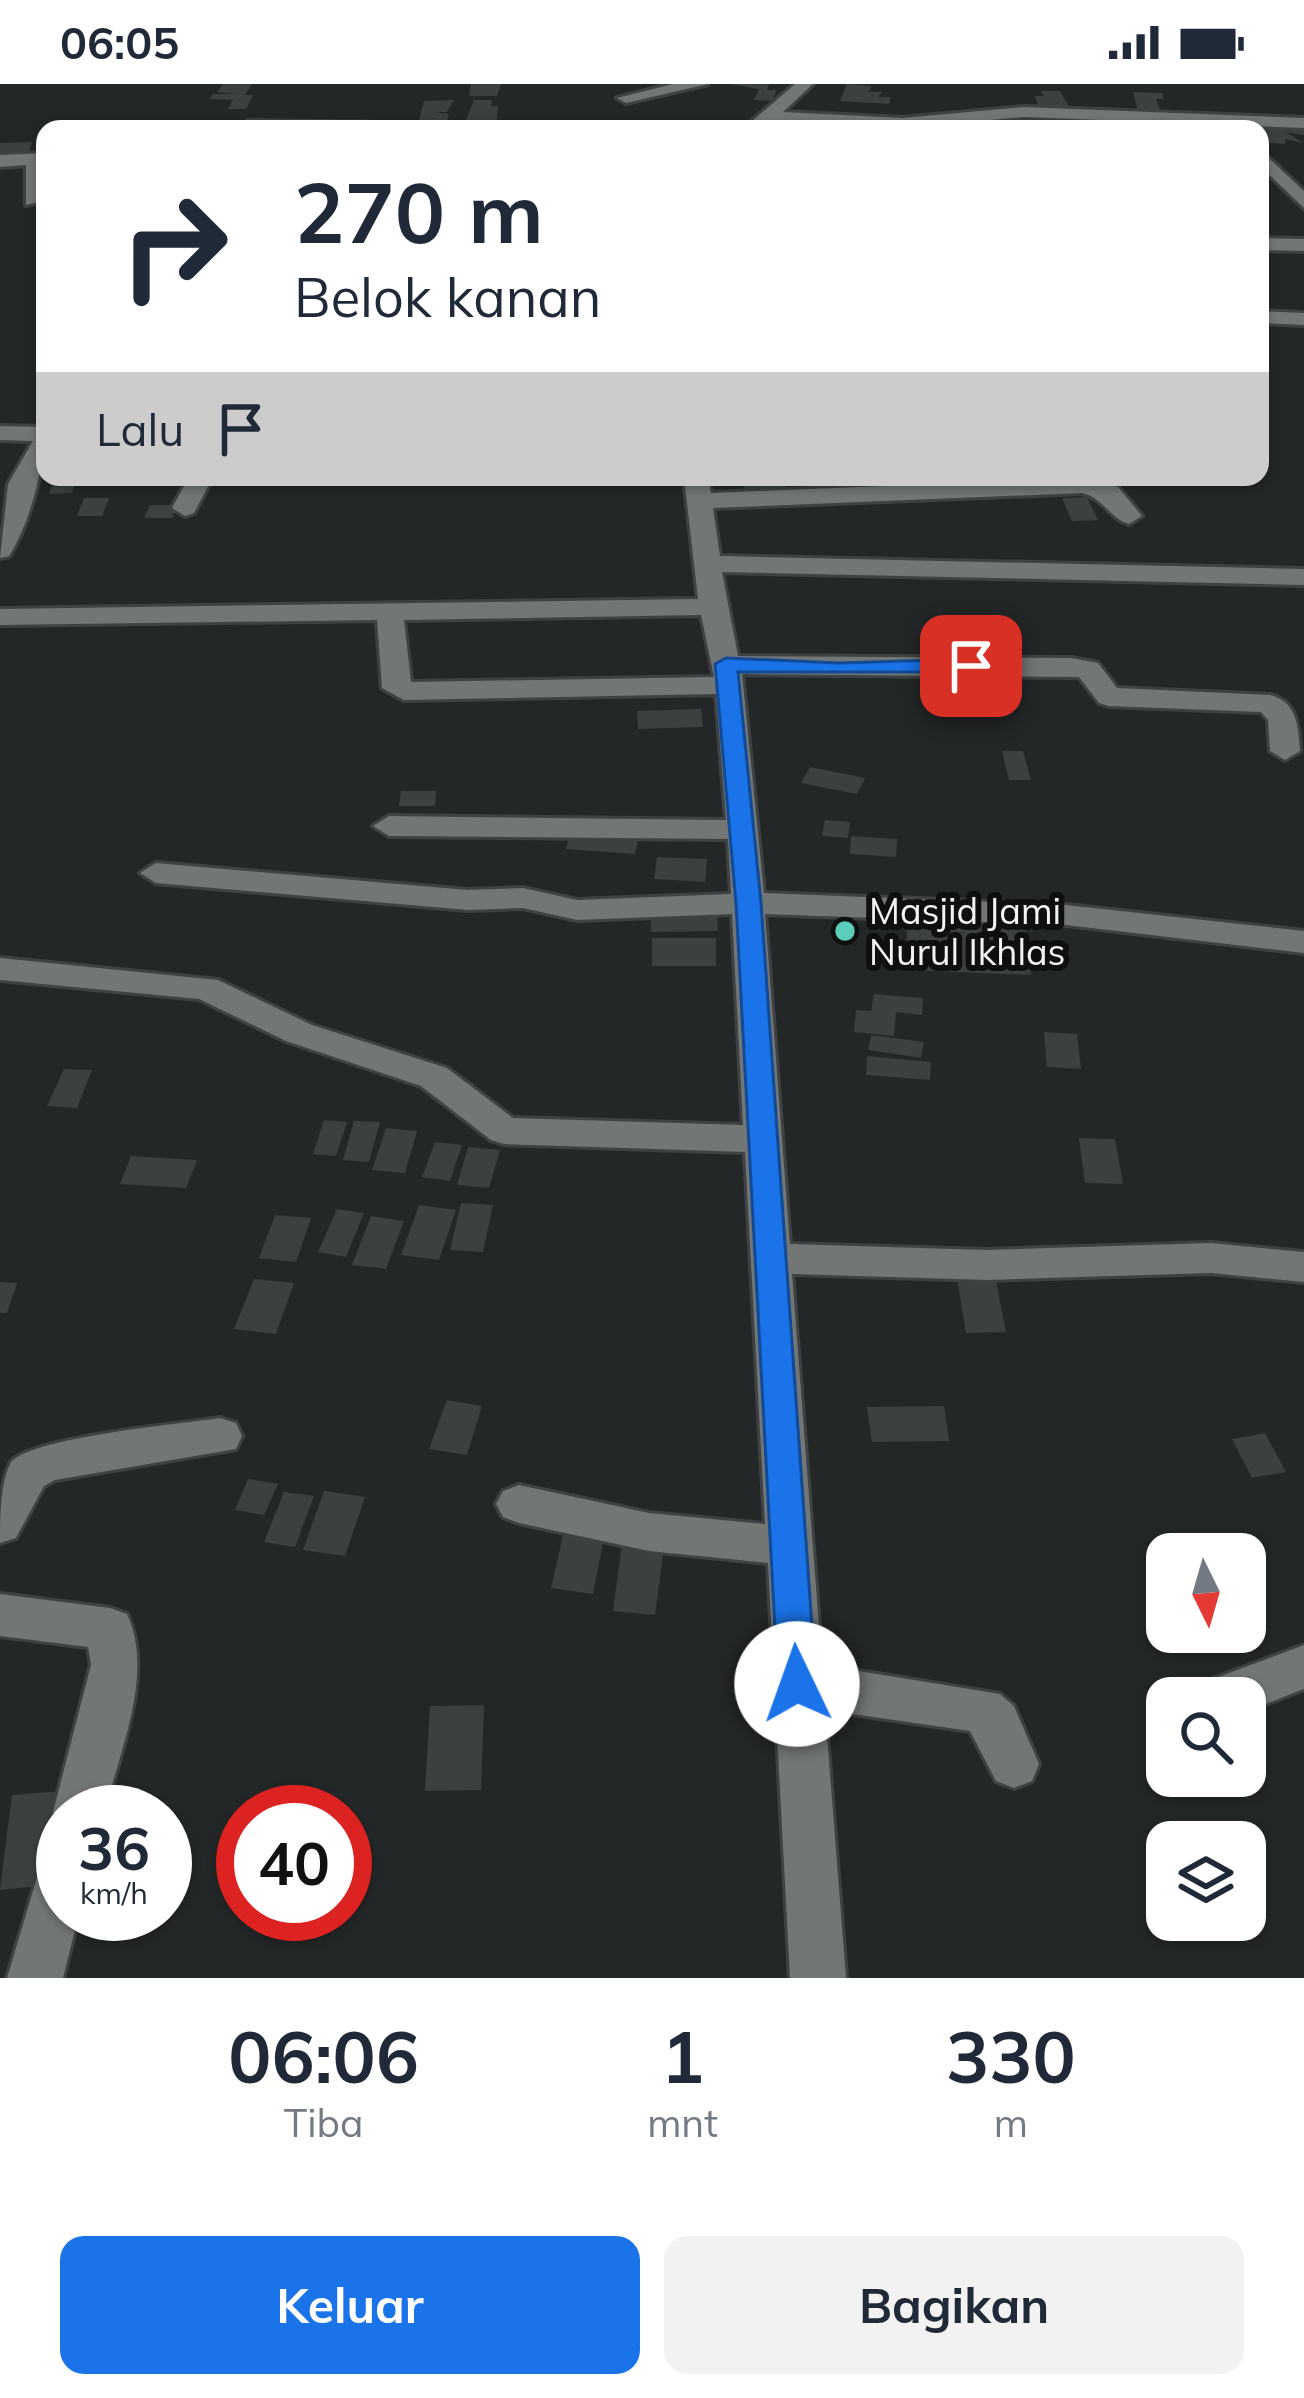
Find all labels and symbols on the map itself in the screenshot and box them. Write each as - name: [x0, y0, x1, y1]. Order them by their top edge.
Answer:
- pin: [920, 615, 1022, 717]
- place label: Masjid Jami Nurul Ikhlas: [869, 888, 1065, 974]
- marker: Masjid Jami Nurul Ikhlas: [832, 918, 858, 944]
- north arrow: [1146, 1533, 1266, 1653]
- position arrow: [734, 1621, 860, 1747]
- speed limit sign: 40: [216, 1785, 372, 1941]

